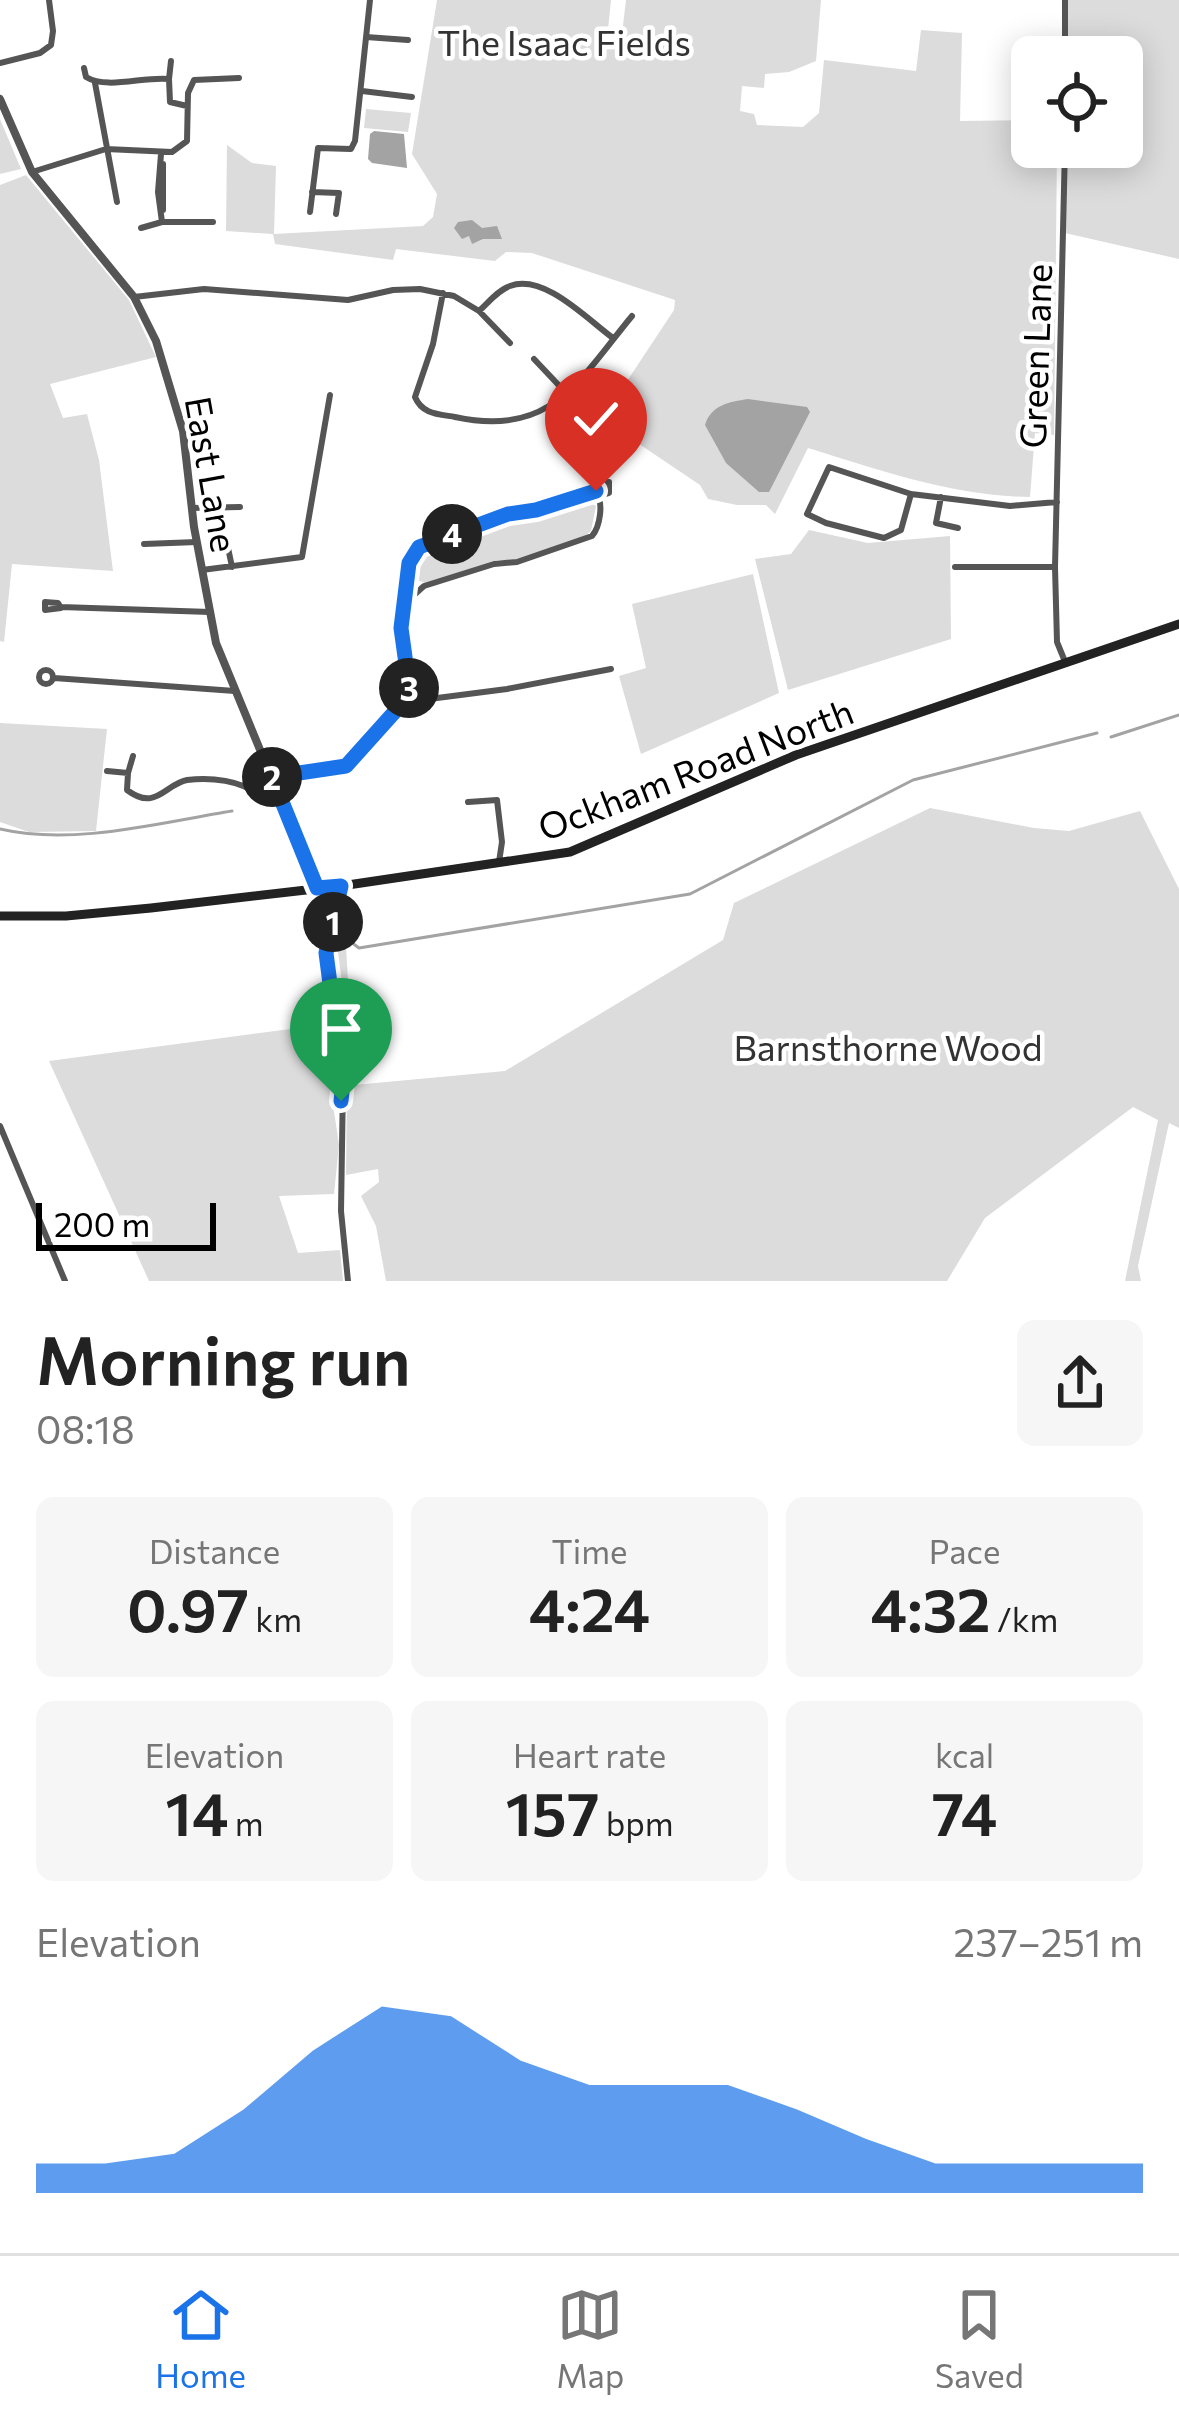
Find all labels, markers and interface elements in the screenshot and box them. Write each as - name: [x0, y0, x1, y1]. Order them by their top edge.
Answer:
- park label: The Isaac Fields: [437, 19, 691, 63]
- map controls: [1011, 36, 1143, 168]
- button: locate: [1011, 36, 1143, 168]
- street label: Green Lane: [1009, 263, 1059, 449]
- pin: [545, 368, 647, 491]
- icon: check: [563, 386, 629, 452]
- street label: East Lane: [178, 393, 248, 555]
- pin: 4: [422, 504, 482, 564]
- text: 4: [442, 513, 462, 554]
- pin: 3: [379, 658, 439, 718]
- text: 3: [399, 667, 419, 708]
- street label: Ockham Road North: [531, 688, 859, 848]
- pin: 2: [242, 747, 302, 807]
- text: 2: [263, 756, 281, 797]
- pin: 1: [303, 892, 363, 952]
- text: 1: [326, 901, 340, 942]
- pin: [290, 978, 392, 1101]
- icon: arrive: [308, 996, 374, 1062]
- park label: Barnsthorne Wood: [733, 1024, 1043, 1068]
- scale bar: [36, 1197, 216, 1250]
- text: 200 m: [54, 1203, 150, 1244]
- text: Morning run: [36, 1318, 411, 1399]
- button: share: [1017, 1320, 1143, 1446]
- text: 08:18: [36, 1404, 135, 1452]
- text: Distance: [149, 1530, 280, 1571]
- text: Time: [552, 1530, 627, 1571]
- text: Pace: [929, 1530, 1000, 1571]
- text: 0.97: [127, 1571, 249, 1644]
- text: 4:24: [529, 1571, 650, 1644]
- text: 4:32: [871, 1571, 991, 1644]
- text: km: [249, 1598, 302, 1639]
- text: /km: [991, 1598, 1058, 1639]
- text: Elevation: [145, 1734, 284, 1775]
- text: Heart rate: [513, 1734, 666, 1775]
- text: kcal: [935, 1734, 994, 1775]
- text: 14: [165, 1775, 229, 1848]
- text: 157: [505, 1775, 599, 1848]
- text: 74: [932, 1775, 997, 1848]
- text: m: [229, 1802, 264, 1843]
- text: bpm: [599, 1802, 674, 1843]
- text: Elevation: [36, 1917, 201, 1965]
- text: 237–251 m: [954, 1917, 1143, 1965]
- tab: Home: [155, 2282, 246, 2395]
- tab: Map: [556, 2282, 624, 2395]
- tab: Saved: [935, 2282, 1024, 2395]

